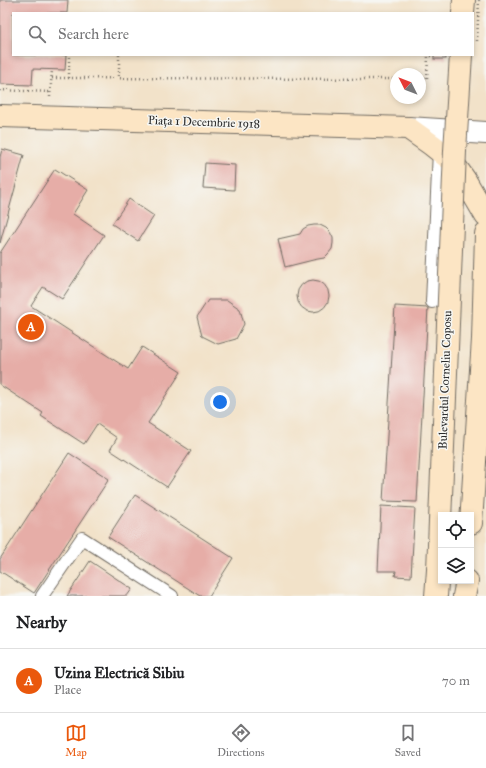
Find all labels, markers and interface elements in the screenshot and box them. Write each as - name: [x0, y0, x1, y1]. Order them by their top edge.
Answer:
- search box: [12, 12, 474, 56]
- icon: search: [26, 23, 48, 45]
- text: Search here: [58, 25, 129, 43]
- north arrow: [390, 68, 426, 104]
- street label: Piața 1 Decembrie 1918: [148, 113, 260, 131]
- street label: Bulevardul Corneliu Coposu: [436, 310, 454, 450]
- pin: A: [18, 312, 44, 342]
- your location: [210, 392, 230, 412]
- map controls: [438, 512, 474, 584]
- button: locate: [438, 512, 474, 548]
- button: layers: [438, 548, 474, 584]
- text: Nearby: [16, 612, 67, 633]
- text: Uzina Electrică Sibiu: [54, 664, 184, 682]
- text: A: [25, 673, 33, 689]
- text: 70 m: [442, 673, 470, 689]
- text: Place: [54, 682, 81, 698]
- tab: Map: [65, 722, 87, 759]
- tab: Directions: [217, 722, 265, 759]
- tab: Saved: [395, 722, 421, 759]

